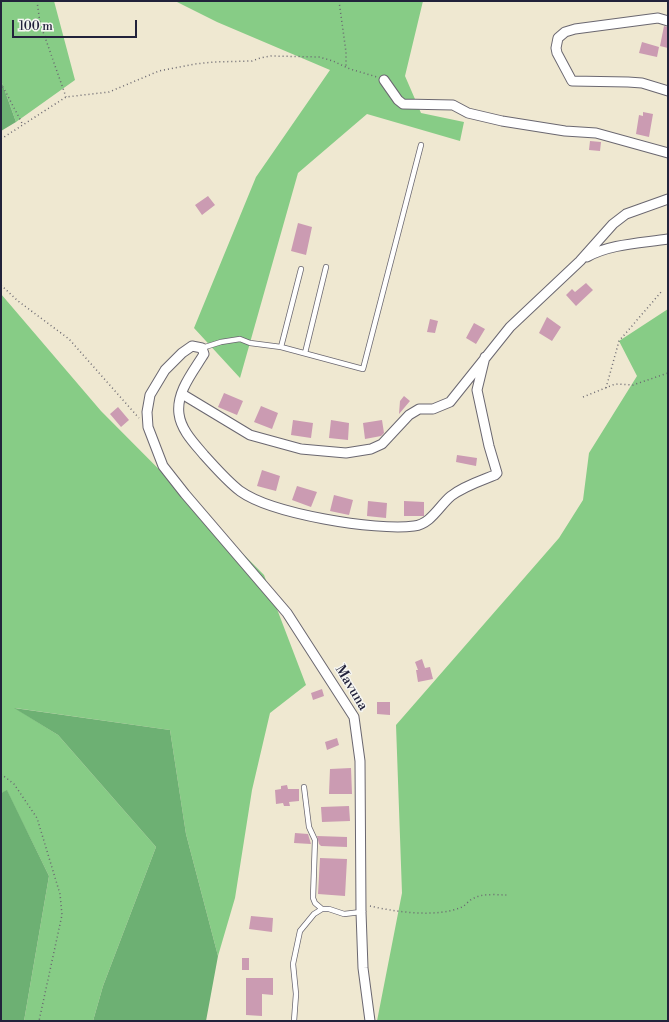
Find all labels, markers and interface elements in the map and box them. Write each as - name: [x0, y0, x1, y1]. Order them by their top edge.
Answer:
- scale bar: [14, 12, 139, 38]
- text: 100 m: [19, 19, 53, 34]
- street label: Mavuna: [331, 662, 371, 714]

